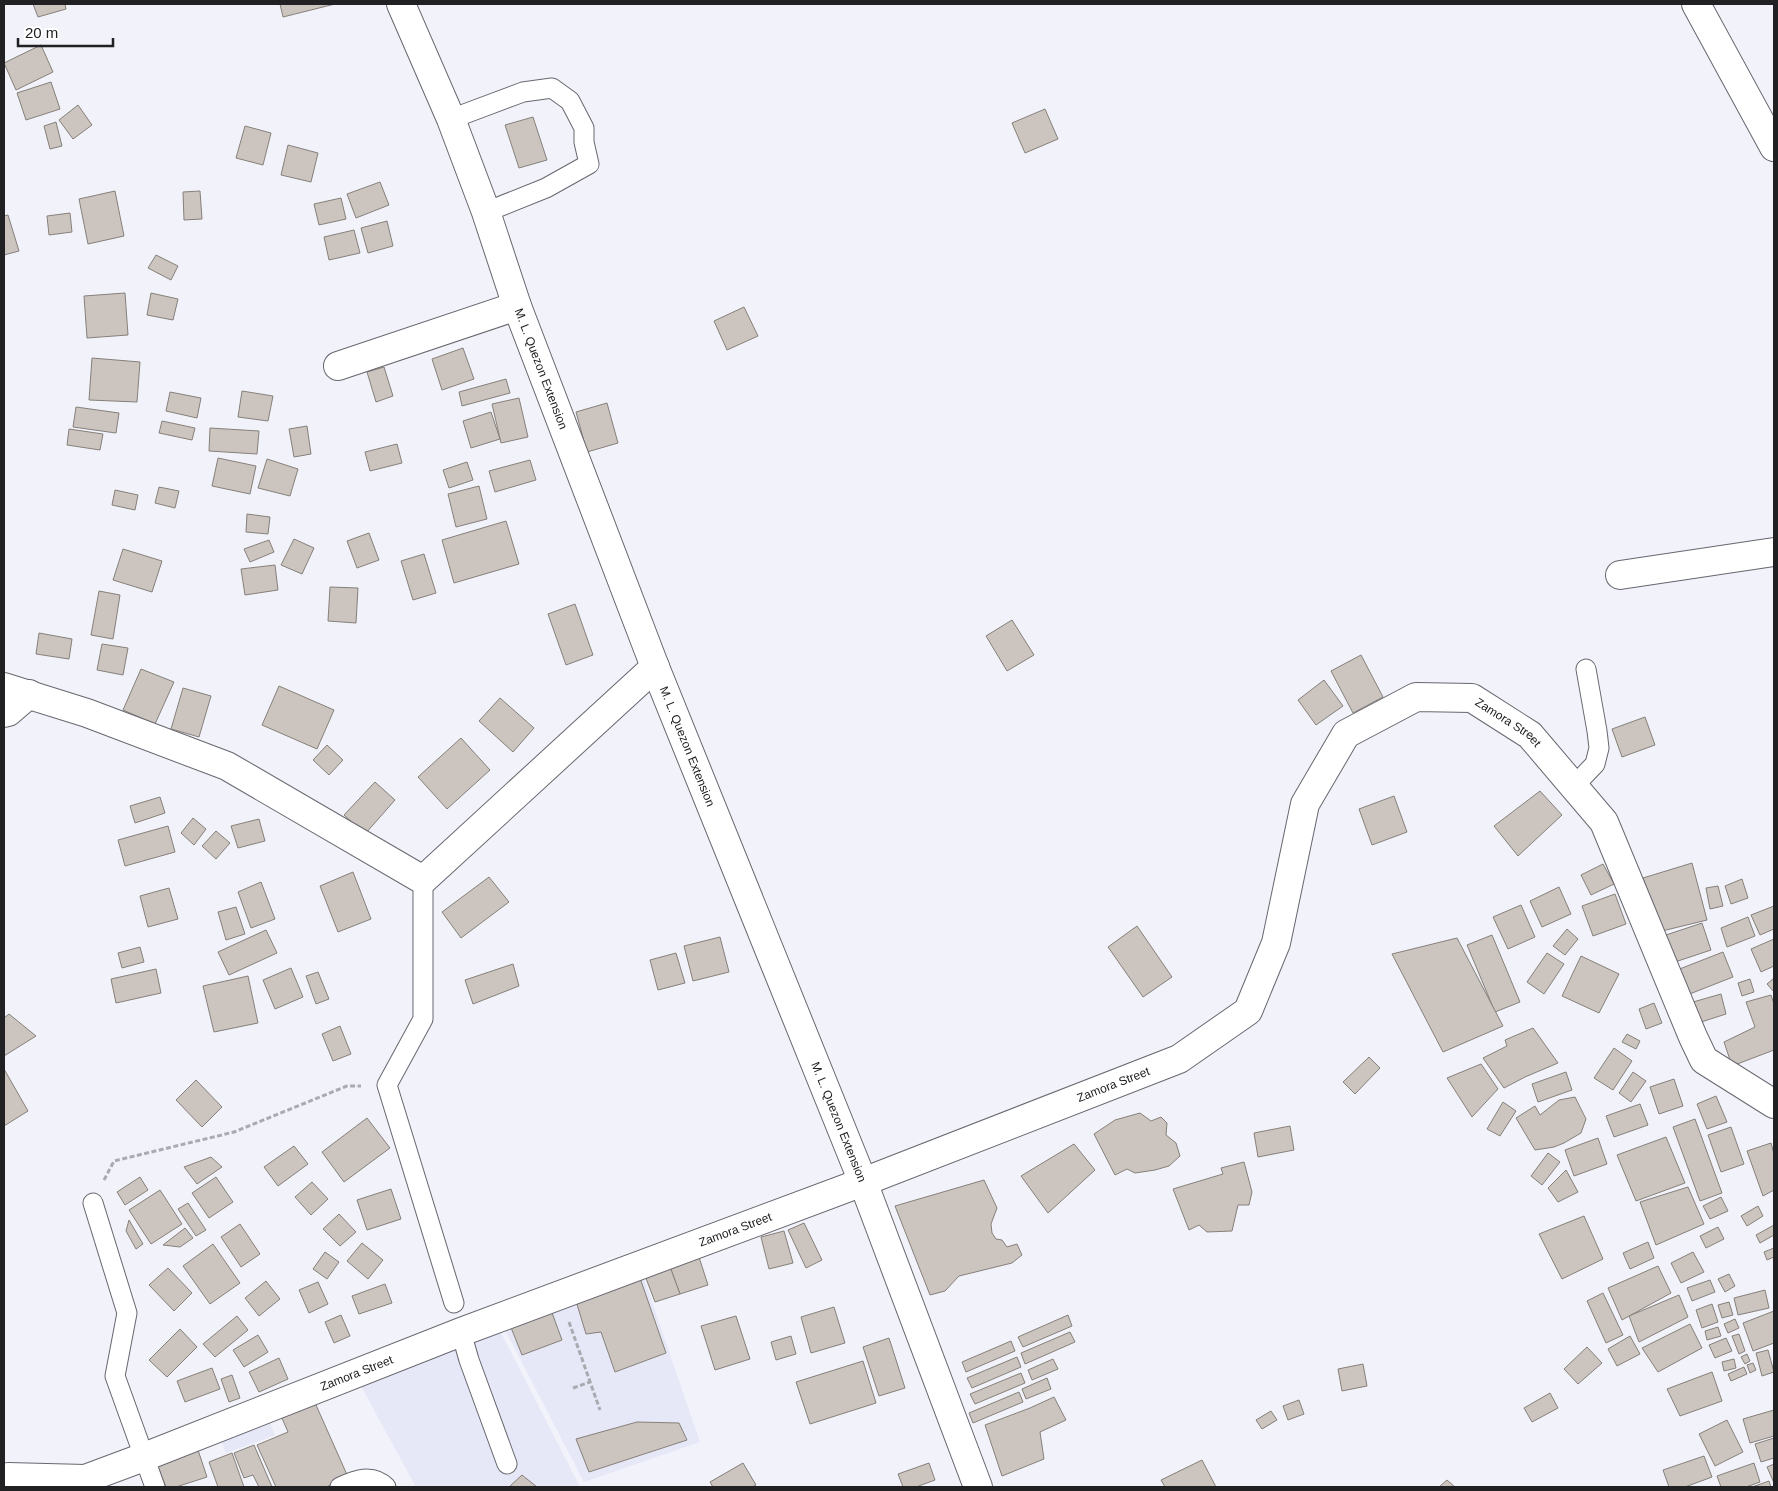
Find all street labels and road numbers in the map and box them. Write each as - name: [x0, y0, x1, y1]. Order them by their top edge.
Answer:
- street label: M. L. Quezon Extension: [512, 306, 570, 431]
- street label: M. L. Quezon Extension: [657, 684, 718, 809]
- street label: Zamora Street: [1473, 695, 1544, 750]
- street label: M. L. Quezon Extension: [808, 1060, 869, 1184]
- street label: Zamora Street: [1075, 1064, 1152, 1105]
- street label: Zamora Street: [697, 1209, 774, 1250]
- street label: Zamora Street: [318, 1352, 395, 1394]

